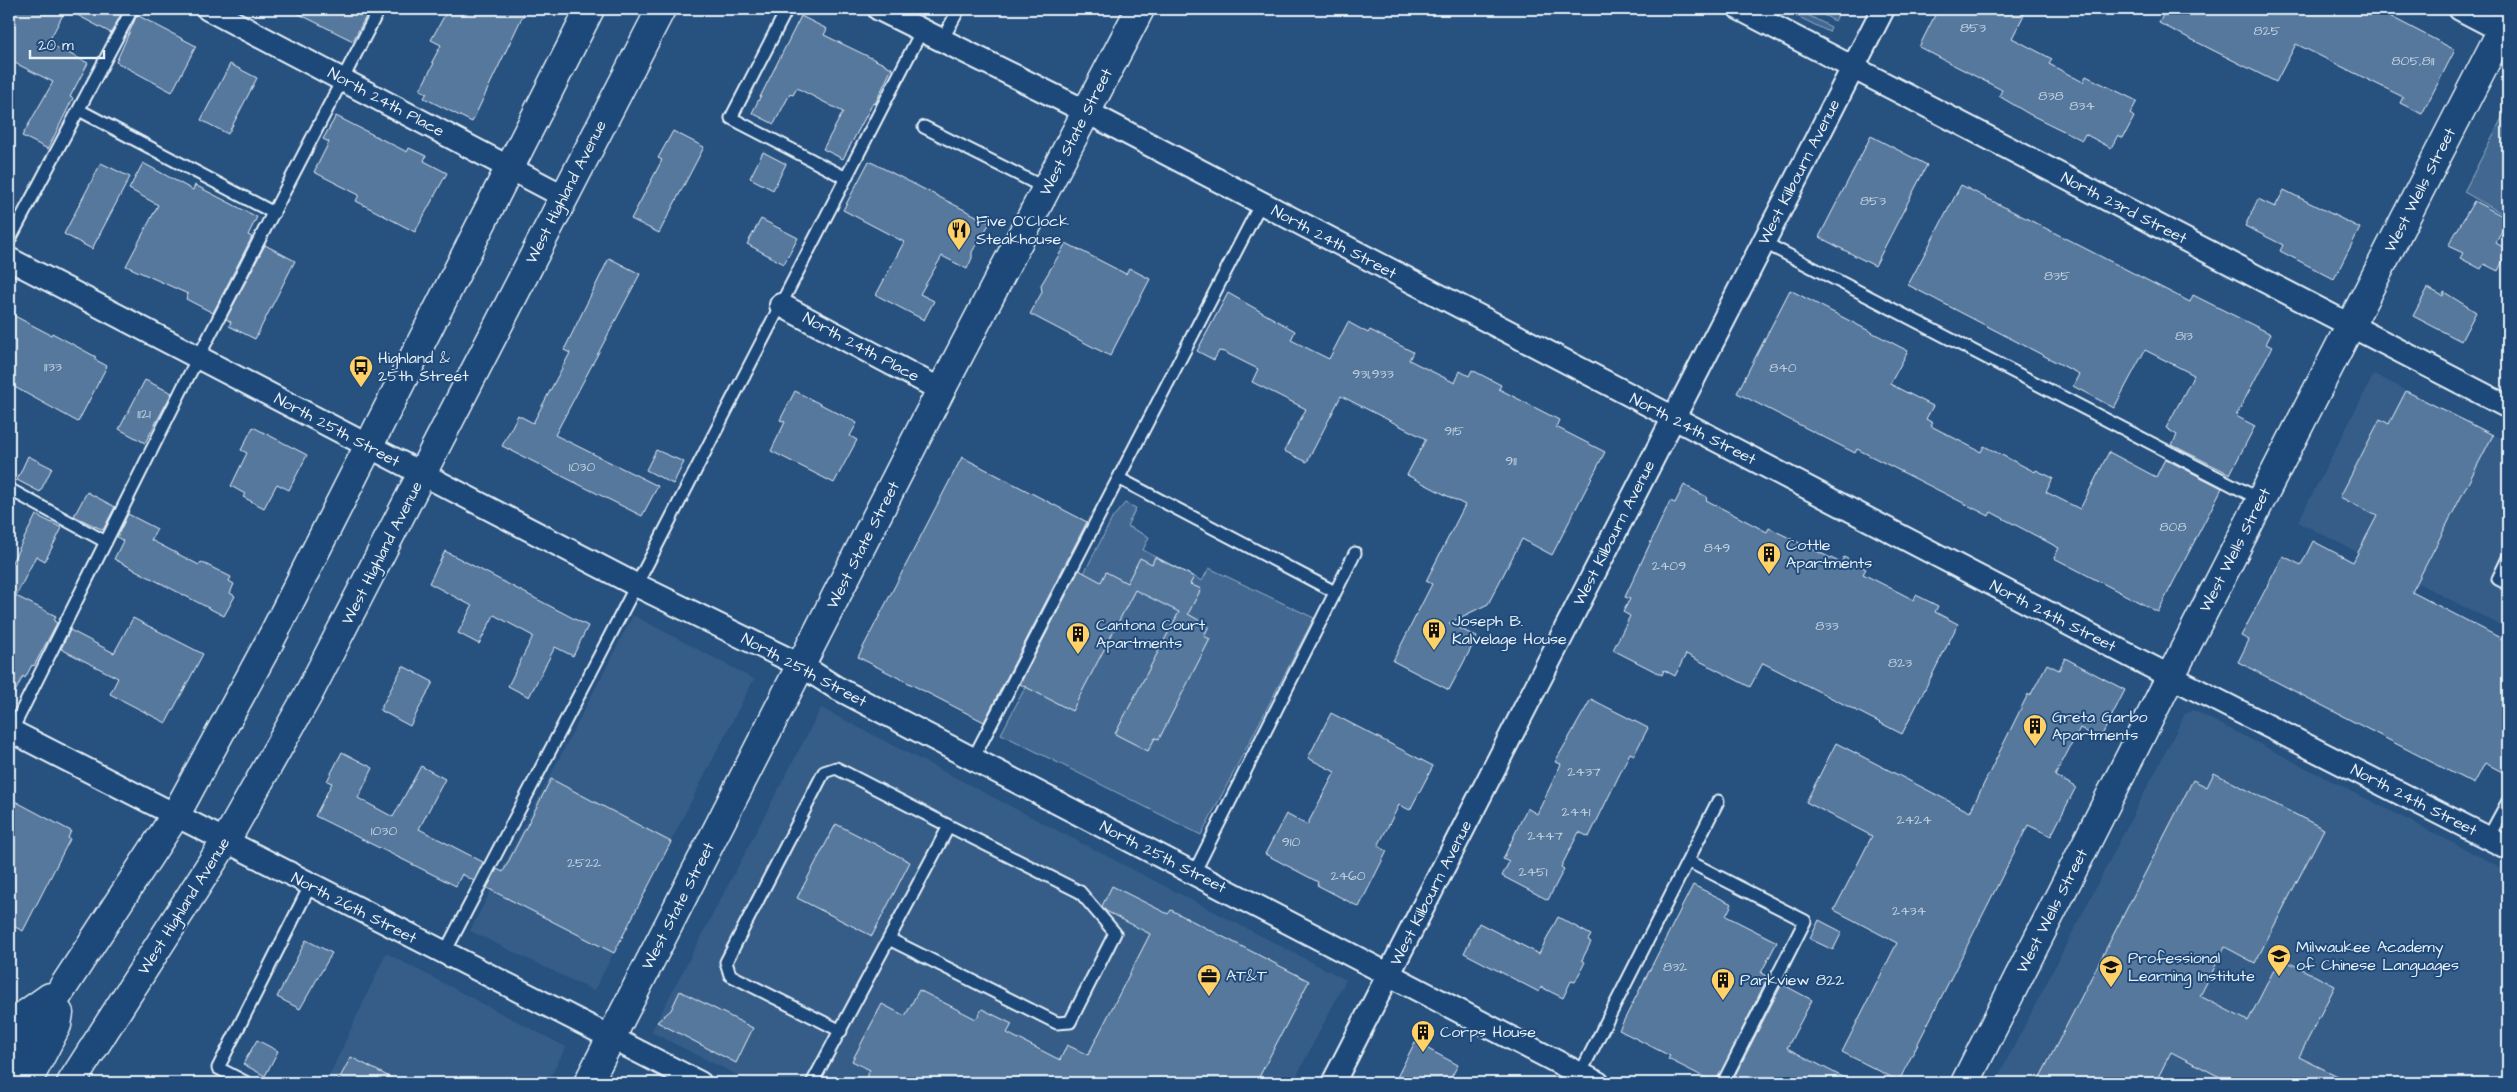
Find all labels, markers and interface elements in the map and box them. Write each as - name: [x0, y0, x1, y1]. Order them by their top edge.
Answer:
- house number: 853: [1960, 18, 1986, 38]
- house number: 825: [2253, 21, 2281, 41]
- scale bar: [30, 28, 104, 60]
- text: 20 m: [38, 35, 74, 56]
- house number: 805,811: [2392, 51, 2435, 71]
- street label: North 24th Place: [324, 62, 448, 142]
- street label: West State Street: [1034, 64, 1118, 200]
- house number: 838: [2038, 86, 2064, 106]
- street label: West Kilbourn Avenue: [1753, 95, 1845, 249]
- house number: 834: [2069, 96, 2095, 116]
- street label: West Highland Avenue: [520, 116, 613, 268]
- street label: West Wells Street: [2379, 123, 2461, 256]
- street label: North 23rd Street: [2057, 167, 2191, 250]
- house number: 853: [1860, 191, 1886, 211]
- street label: North 24th Street: [1268, 200, 1401, 285]
- place label: Five O'Clock Steakhouse: [976, 210, 1069, 250]
- restaurant icon: Five O'Clock Steakhouse: [946, 217, 972, 251]
- house number: 835: [2044, 266, 2070, 286]
- street label: North 24th Place: [799, 307, 923, 387]
- house number: 813: [2175, 326, 2193, 346]
- place label: Highland & 25th Street: [378, 347, 469, 387]
- bus stop icon: Highland & 25th Street: [348, 354, 374, 388]
- house number: 1133: [44, 357, 62, 377]
- house number: 840: [1769, 358, 1797, 378]
- house number: 931,933: [1352, 364, 1394, 384]
- street label: North 25th Street: [270, 388, 404, 473]
- street label: North 24th Street: [1626, 388, 1760, 471]
- house number: 1121: [137, 404, 151, 424]
- house number: 915: [1444, 421, 1464, 441]
- house number: 911: [1505, 451, 1517, 471]
- street label: West Kilbourn Avenue: [1568, 456, 1660, 610]
- house number: 1030: [569, 457, 595, 477]
- street label: West Highland Avenue: [336, 477, 429, 629]
- street label: West State Street: [821, 477, 905, 613]
- street label: West Wells Street: [2194, 483, 2276, 616]
- house number: 808: [2160, 517, 2187, 537]
- place label: Cottle Apartments: [1786, 534, 1872, 574]
- house number: 849: [1704, 538, 1730, 558]
- building icon: Cottle Apartments: [1756, 541, 1782, 575]
- house number: 2409: [1652, 556, 1686, 576]
- street label: North 24th Street: [1986, 575, 2120, 658]
- place label: Joseph B. Kalvelage House: [1452, 610, 1567, 651]
- place label: Cantona Court Apartments: [1096, 614, 1206, 654]
- house number: 833: [1815, 616, 1839, 636]
- building icon: Joseph B. Kalvelage House: [1421, 617, 1447, 651]
- building icon: Cantona Court Apartments: [1065, 621, 1091, 655]
- street label: North 25th Street: [737, 628, 871, 713]
- house number: 823: [1888, 653, 1912, 673]
- place label: Greta Garbo Apartments: [2052, 706, 2148, 746]
- building icon: Greta Garbo Apartments: [2022, 713, 2048, 747]
- street label: North 24th Street: [2347, 759, 2481, 842]
- house number: 2437: [1567, 762, 1601, 782]
- house number: 2441: [1562, 802, 1591, 822]
- house number: 2424: [1896, 810, 1932, 830]
- street label: North 25th Street: [1096, 816, 1231, 899]
- street label: West Kilbourn Avenue: [1385, 816, 1477, 970]
- house number: 1030: [371, 821, 397, 841]
- house number: 2447: [1527, 826, 1563, 846]
- house number: 910: [1282, 832, 1300, 852]
- street label: West Highland Avenue: [133, 833, 236, 979]
- street label: West State Street: [636, 838, 720, 974]
- street label: West Wells Street: [2011, 844, 2093, 977]
- house number: 2522: [567, 853, 601, 873]
- house number: 2451: [1518, 862, 1548, 882]
- house number: 2460: [1330, 866, 1366, 886]
- street label: North 26th Street: [288, 867, 421, 949]
- house number: 2434: [1892, 901, 1927, 921]
- place label: Milwaukee Academy of Chinese Languages: [2296, 936, 2459, 977]
- school or university icon: Milwaukee Academy of Chinese Languages: [2266, 943, 2292, 977]
- place label: Professional Learning Institute: [2128, 947, 2255, 988]
- school or university icon: Professional Learning Institute: [2098, 954, 2124, 988]
- house number: 832: [1663, 957, 1687, 977]
- office icon: AT&T: [1196, 963, 1222, 997]
- place label: AT&T: [1226, 965, 1267, 987]
- building icon: Parkview 822: [1710, 967, 1736, 1001]
- place label: Parkview 822: [1740, 969, 1844, 991]
- building icon: Corps House: [1410, 1019, 1436, 1053]
- place label: Corps House: [1440, 1021, 1536, 1043]

